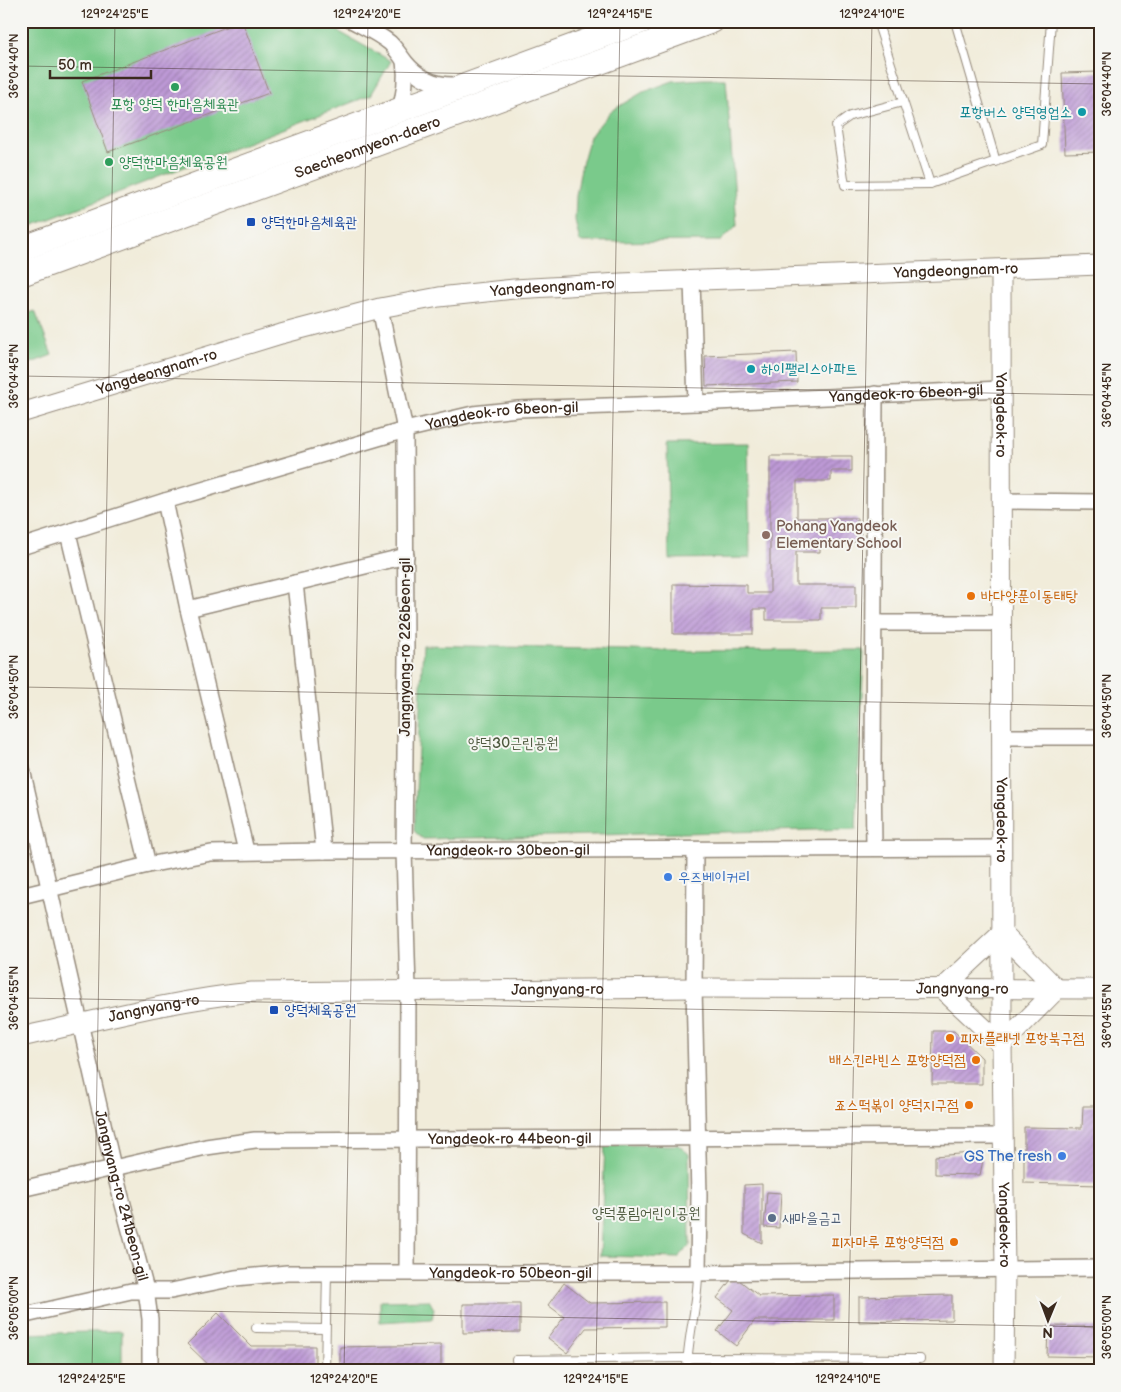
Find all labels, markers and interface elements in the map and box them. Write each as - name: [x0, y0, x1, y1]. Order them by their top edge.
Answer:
- text: 129°24'25"E: [81, 7, 149, 22]
- text: 129°24'20"E: [333, 7, 401, 22]
- text: 129°24'15"E: [587, 7, 653, 22]
- text: 129°24'10"E: [839, 7, 905, 22]
- text: 36°04'40"N: [7, 34, 22, 98]
- scale bar: [50, 48, 151, 80]
- text: 36°04'40"N: [1100, 52, 1115, 116]
- text: 50 m: [58, 56, 92, 75]
- marker: 포항 양덕 한마음체육관: [169, 81, 181, 93]
- place label: 포항 양덕 한마음체육관: [111, 95, 239, 114]
- place label: 포항버스 양덕영업소: [959, 103, 1072, 122]
- marker: 포항버스 양덕영업소: [1076, 106, 1088, 118]
- street label: Saecheonnyeon-daero: [292, 112, 443, 183]
- place label: 양덕한마음체육공원: [119, 153, 228, 172]
- marker: 양덕한마음체육공원: [103, 156, 115, 168]
- place label: 양덕한마음체육관: [261, 213, 358, 232]
- marker: 양덕한마음체육관: [245, 216, 257, 228]
- street label: Yangdeongnam-ro: [892, 259, 1019, 282]
- street label: Yangdeongnam-ro: [488, 274, 615, 301]
- text: 36°04'45"N: [7, 344, 22, 408]
- street label: Yangdeongnam-ro: [93, 344, 219, 399]
- place label: 하이팰리스아파트: [761, 360, 858, 379]
- marker: 하이팰리스아파트: [745, 363, 757, 375]
- text: 36°04'45"N: [1100, 363, 1115, 427]
- street label: Yangdeok-ro: [992, 371, 1011, 458]
- street label: Yangdeok-ro 6beon-gil: [828, 380, 984, 406]
- street label: Yangdeok-ro 6beon-gil: [423, 397, 579, 435]
- place label: Pohang Yangdeok Elementary School: [776, 517, 902, 553]
- marker: Pohang Yangdeok Elementary School: [760, 529, 772, 541]
- street label: Jangnyang-ro 226beon-gil: [396, 558, 415, 736]
- place label: 바다양푼이동태탕: [981, 587, 1078, 606]
- marker: 바다양푼이동태탕: [965, 590, 977, 602]
- text: 36°04'50"N: [7, 655, 22, 719]
- text: 36°04'50"N: [1100, 674, 1115, 738]
- park label: 양덕30근린공원: [468, 734, 558, 753]
- street label: Yangdeok-ro: [992, 776, 1011, 863]
- street label: Yangdeok-ro 30beon-gil: [425, 840, 590, 860]
- place label: 우즈베이커리: [678, 868, 750, 887]
- marker: 우즈베이커리: [662, 871, 674, 883]
- text: 36°04'55"N: [7, 966, 22, 1030]
- street label: Jangnyang-ro: [511, 979, 604, 999]
- street label: Jangnyang-ro: [916, 979, 1009, 998]
- text: 36°04'55"N: [1100, 984, 1115, 1048]
- street label: Jangnyang-ro: [106, 990, 201, 1026]
- place label: 양덕체육공원: [284, 1001, 356, 1020]
- marker: 양덕체육공원: [268, 1004, 280, 1016]
- place label: 피자플래넷 포항북구점: [960, 1029, 1085, 1048]
- marker: 피자플래넷 포항북구점: [944, 1032, 956, 1044]
- place label: 배스킨라빈스 포항양덕점: [829, 1051, 966, 1070]
- marker: 배스킨라빈스 포항양덕점: [970, 1054, 982, 1066]
- place label: 죠스떡볶이 양덕지구점: [834, 1096, 959, 1115]
- marker: 죠스떡볶이 양덕지구점: [963, 1099, 975, 1111]
- street label: Jangnyang-ro 241beon-gil: [91, 1108, 153, 1283]
- street label: Yangdeok-ro 44beon-gil: [427, 1129, 592, 1149]
- place label: GS The fresh: [964, 1147, 1052, 1166]
- marker: GS The fresh: [1056, 1150, 1068, 1162]
- street label: Yangdeok-ro: [994, 1181, 1014, 1268]
- park label: 양덕풍림어린이공원: [592, 1204, 700, 1223]
- place label: 새마을금고: [782, 1209, 842, 1228]
- marker: 새마을금고: [766, 1212, 778, 1224]
- place label: 피자마루 포항양덕점: [831, 1233, 944, 1252]
- marker: 피자마루 포항양덕점: [948, 1236, 960, 1248]
- street label: Yangdeok-ro 50beon-gil: [428, 1264, 592, 1283]
- text: 36°05'00"N: [7, 1276, 22, 1340]
- north arrow: [1024, 1294, 1074, 1344]
- text: 36°05'00"N: [1100, 1295, 1115, 1359]
- text: N: [1042, 1324, 1053, 1341]
- text: 129°24'25"E: [58, 1372, 126, 1387]
- text: 129°24'20"E: [310, 1372, 378, 1387]
- text: 129°24'15"E: [563, 1372, 629, 1387]
- text: 129°24'10"E: [815, 1372, 881, 1387]

